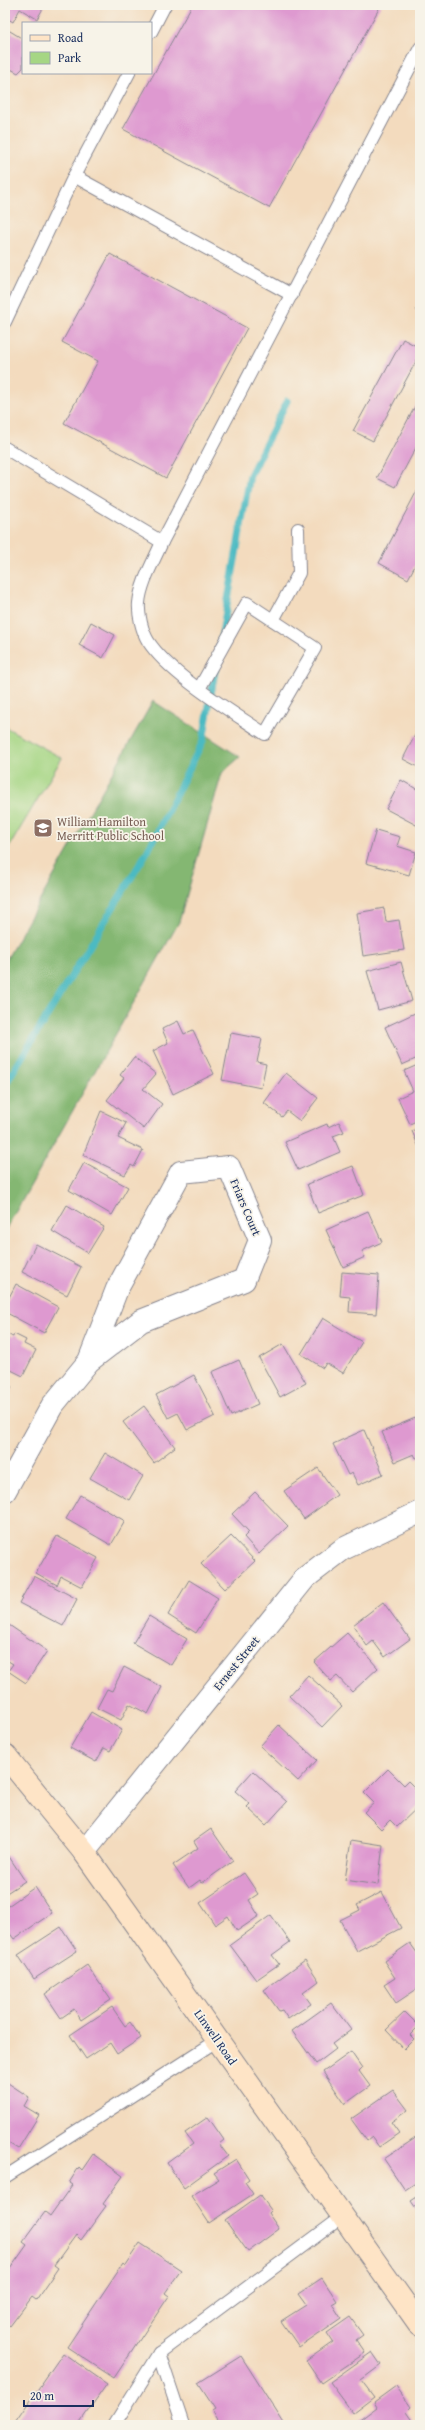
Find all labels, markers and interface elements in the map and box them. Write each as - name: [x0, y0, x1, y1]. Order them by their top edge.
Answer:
- legend: [22, 22, 152, 74]
- text: Road: [58, 29, 84, 46]
- text: Park: [58, 49, 82, 66]
- place label: William Hamilton Merritt Public School: [57, 813, 165, 844]
- school or university icon: William Hamilton Merritt Public School: [32, 817, 54, 839]
- street label: Friars Court: [226, 1176, 266, 1239]
- street label: Ernest Street: [209, 1632, 264, 1694]
- street label: Linwell Road: [191, 2006, 242, 2069]
- scale bar: [24, 2382, 93, 2408]
- text: 20 m: [30, 2387, 54, 2404]

